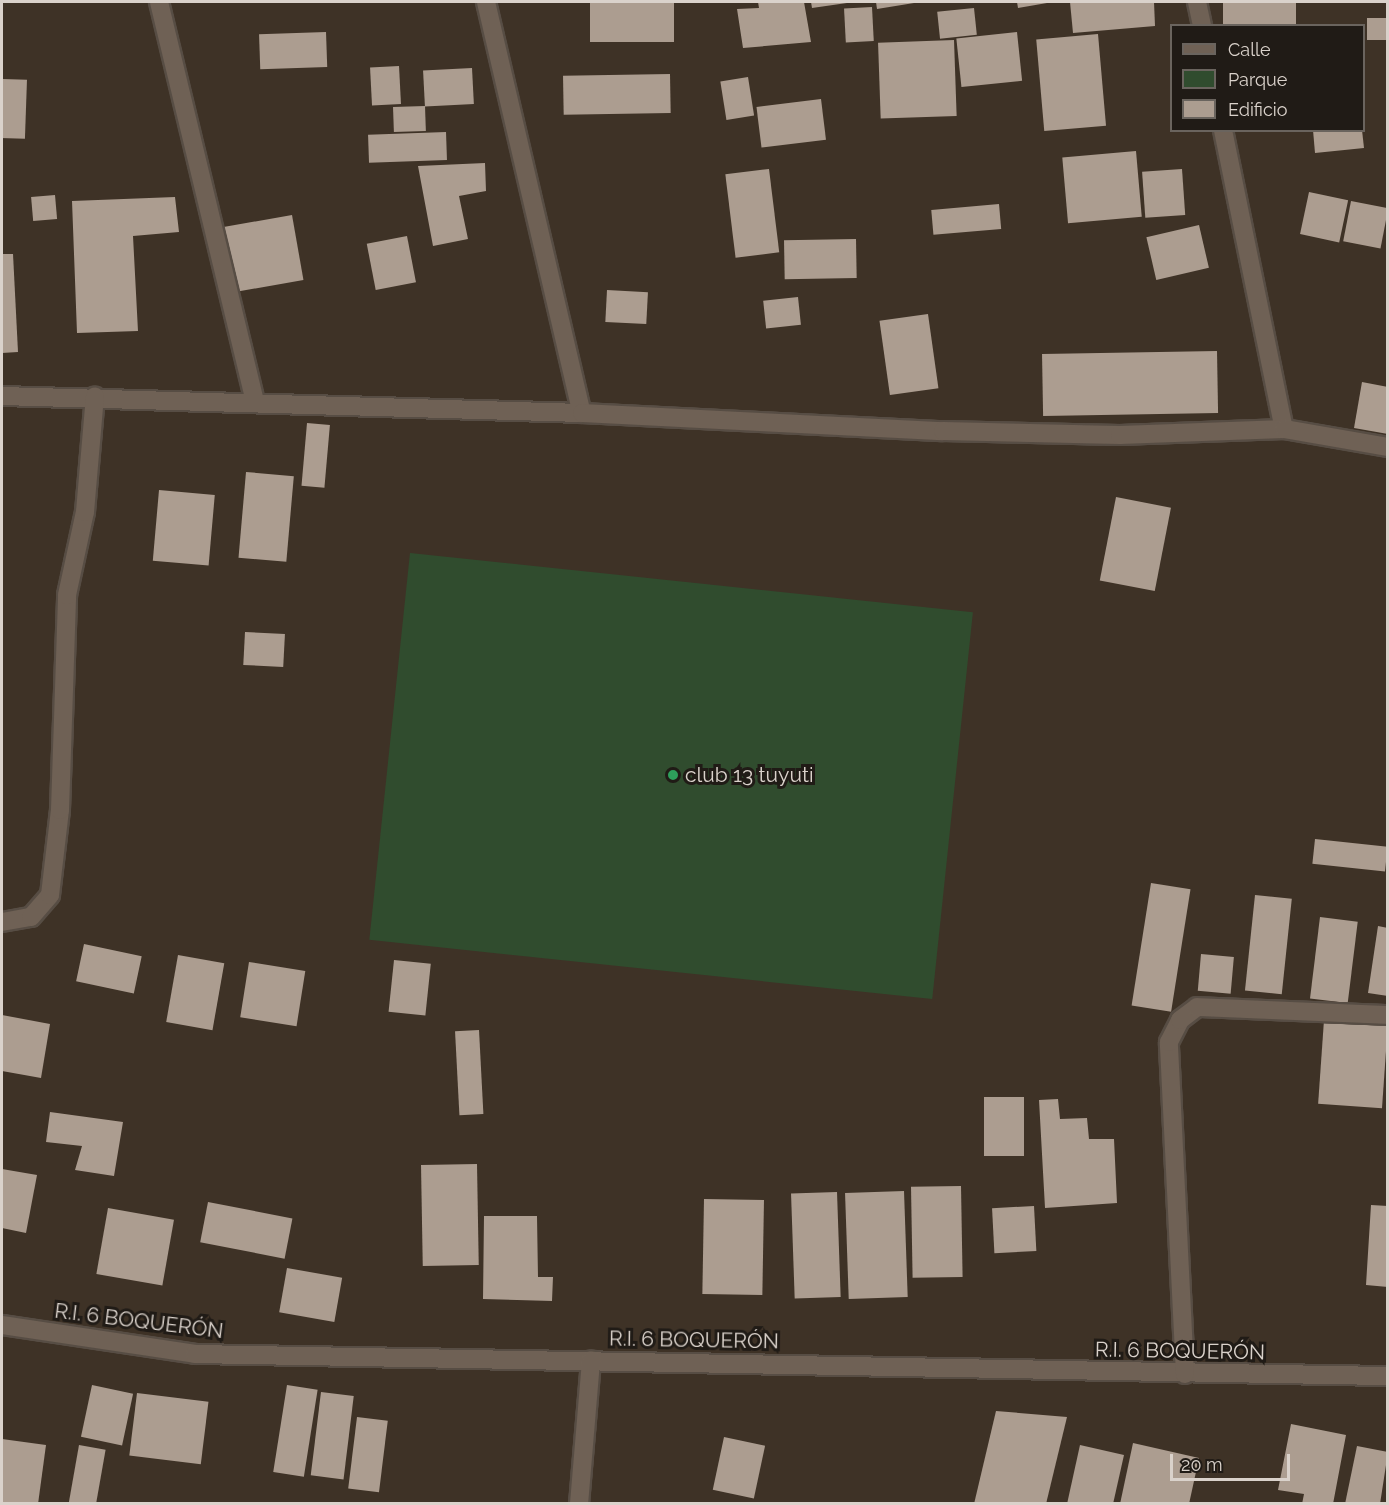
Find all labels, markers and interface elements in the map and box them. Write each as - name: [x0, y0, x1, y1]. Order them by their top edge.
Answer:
- legend: [1170, 24, 1365, 132]
- text: Calle: [1228, 39, 1271, 60]
- text: Parque: [1228, 69, 1287, 90]
- text: Edificio: [1228, 99, 1287, 120]
- place label: club 13 tuyuti: [685, 762, 814, 788]
- marker: club 13 tuyuti: [666, 768, 680, 782]
- street label: R.I. 6 BOQUERÓN: [53, 1298, 225, 1344]
- street label: R.I. 6 BOQUERÓN: [609, 1326, 779, 1354]
- street label: R.I. 6 BOQUERÓN: [1095, 1337, 1265, 1365]
- scale bar: [1173, 1442, 1293, 1480]
- text: 20 m: [1181, 1454, 1223, 1475]

